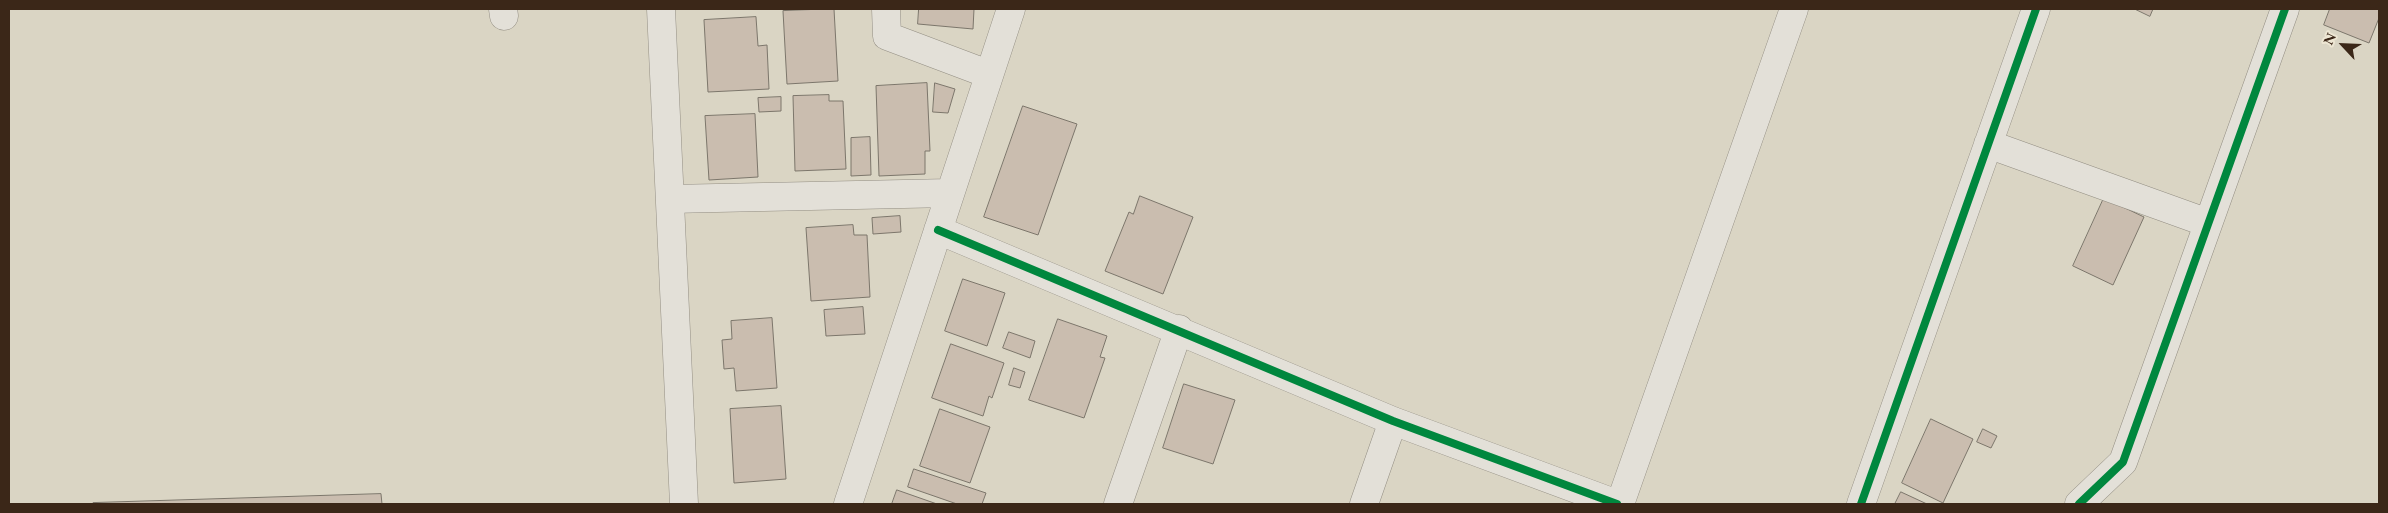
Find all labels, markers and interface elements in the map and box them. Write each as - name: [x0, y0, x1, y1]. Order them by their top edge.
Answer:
- north arrow: [2318, 20, 2368, 70]
- text: N: [2319, 30, 2340, 48]

